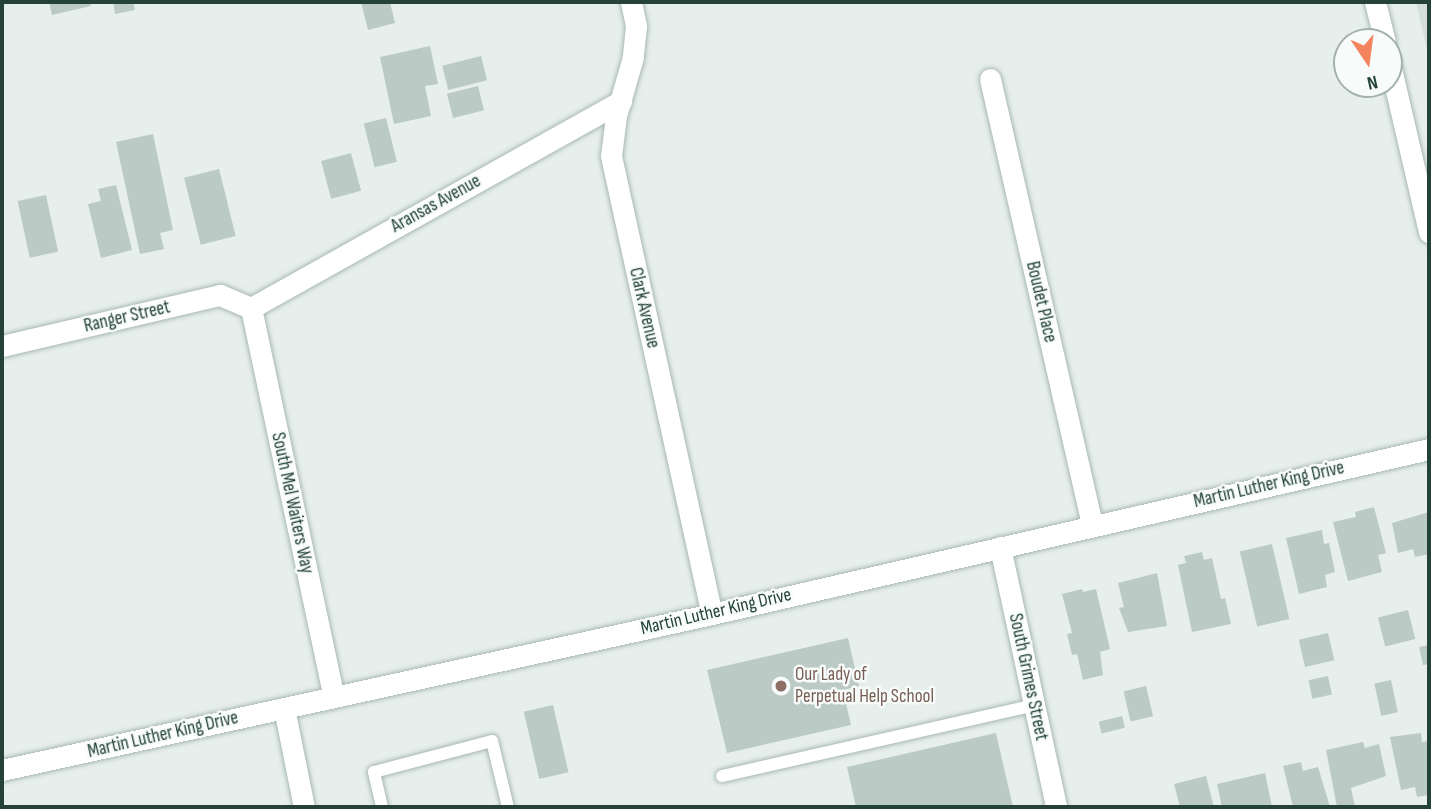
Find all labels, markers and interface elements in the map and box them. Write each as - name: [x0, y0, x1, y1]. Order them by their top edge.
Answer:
- north arrow: [1333, 28, 1403, 98]
- text: N: [1365, 70, 1380, 94]
- street label: Aransas Avenue: [387, 170, 485, 238]
- street label: Boudet Place: [1021, 259, 1061, 345]
- street label: Clark Avenue: [624, 265, 664, 351]
- street label: Ranger Street: [82, 296, 172, 338]
- street label: South Mel Waiters Way: [266, 430, 318, 576]
- street label: Martin Luther King Drive: [1191, 457, 1347, 513]
- street label: Martin Luther King Drive: [638, 584, 794, 640]
- street label: South Grimes Street: [1003, 611, 1053, 743]
- place label: Our Lady of Perpetual Help School: [795, 664, 934, 708]
- marker: Our Lady of Perpetual Help School: [773, 678, 789, 694]
- street label: Martin Luther King Drive: [85, 707, 241, 763]

